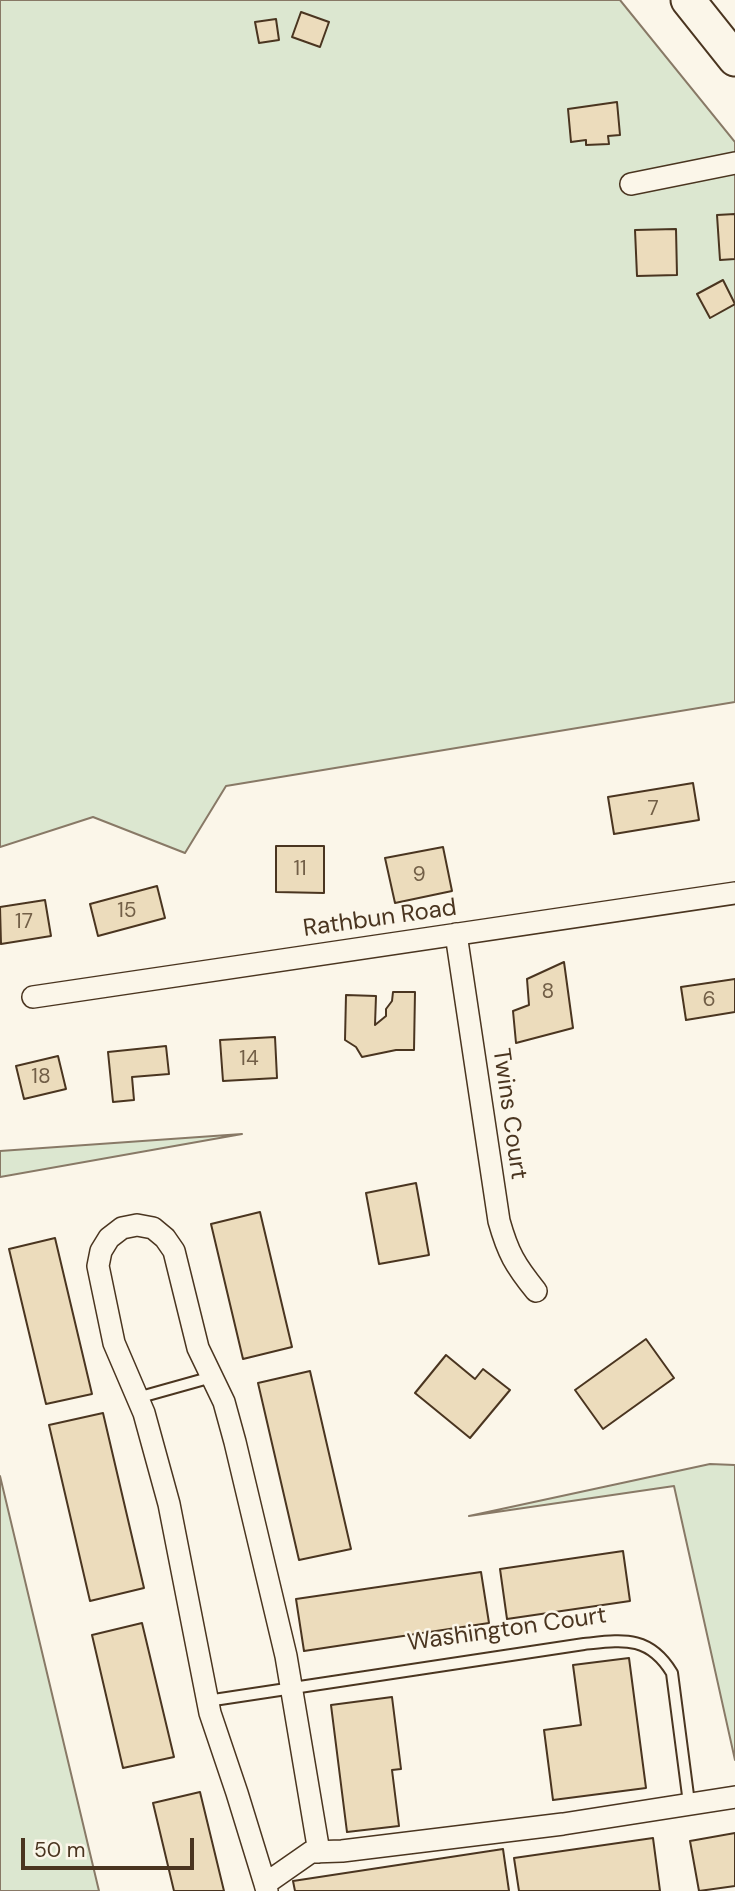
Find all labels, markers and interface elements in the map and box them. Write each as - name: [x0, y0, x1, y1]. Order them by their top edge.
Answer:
- house number: 7: [647, 796, 659, 822]
- house number: 11: [293, 856, 307, 882]
- house number: 9: [412, 862, 426, 888]
- street label: Rathbun Road: [301, 894, 459, 944]
- house number: 15: [117, 898, 137, 924]
- house number: 17: [15, 909, 33, 935]
- house number: 8: [542, 979, 554, 1005]
- house number: 6: [702, 987, 716, 1013]
- house number: 14: [239, 1046, 259, 1072]
- street label: Twins Court: [486, 1047, 532, 1181]
- house number: 18: [31, 1064, 51, 1090]
- street label: Washington Court: [406, 1602, 608, 1658]
- scale bar: [24, 1825, 198, 1869]
- text: 50 m: [34, 1836, 85, 1864]

